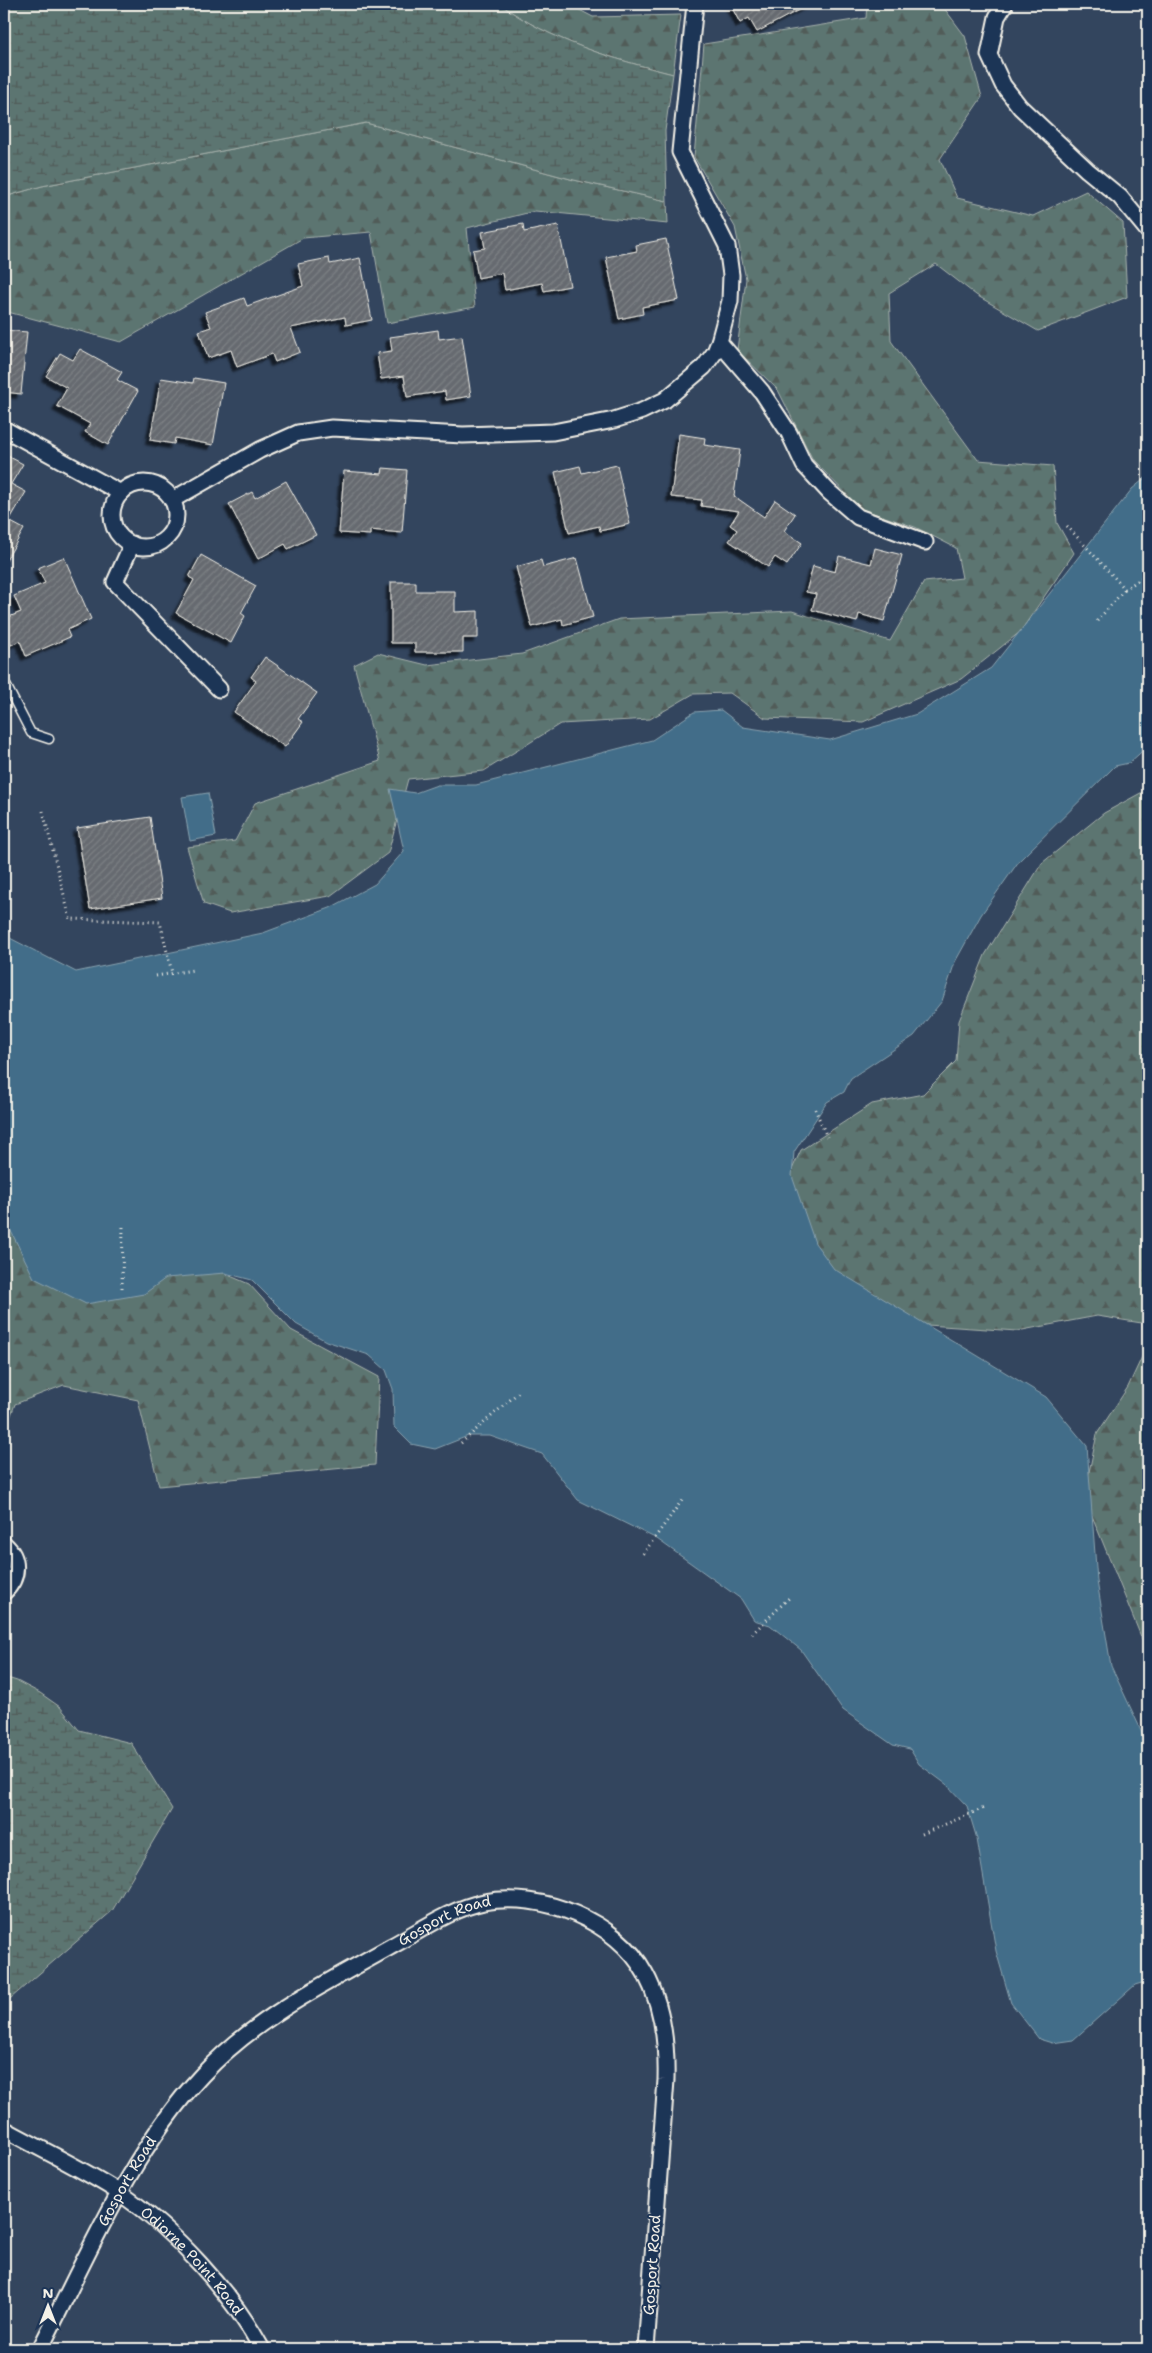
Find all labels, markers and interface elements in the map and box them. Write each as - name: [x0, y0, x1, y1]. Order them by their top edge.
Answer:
- street label: Gosport Road: [394, 1891, 493, 1951]
- street label: Gosport Road: [93, 2132, 161, 2230]
- street label: Odiorne Point Road: [136, 2202, 248, 2320]
- street label: Gosport Road: [639, 2214, 666, 2316]
- north arrow: [22, 2280, 72, 2330]
- text: N: [42, 2284, 54, 2302]

